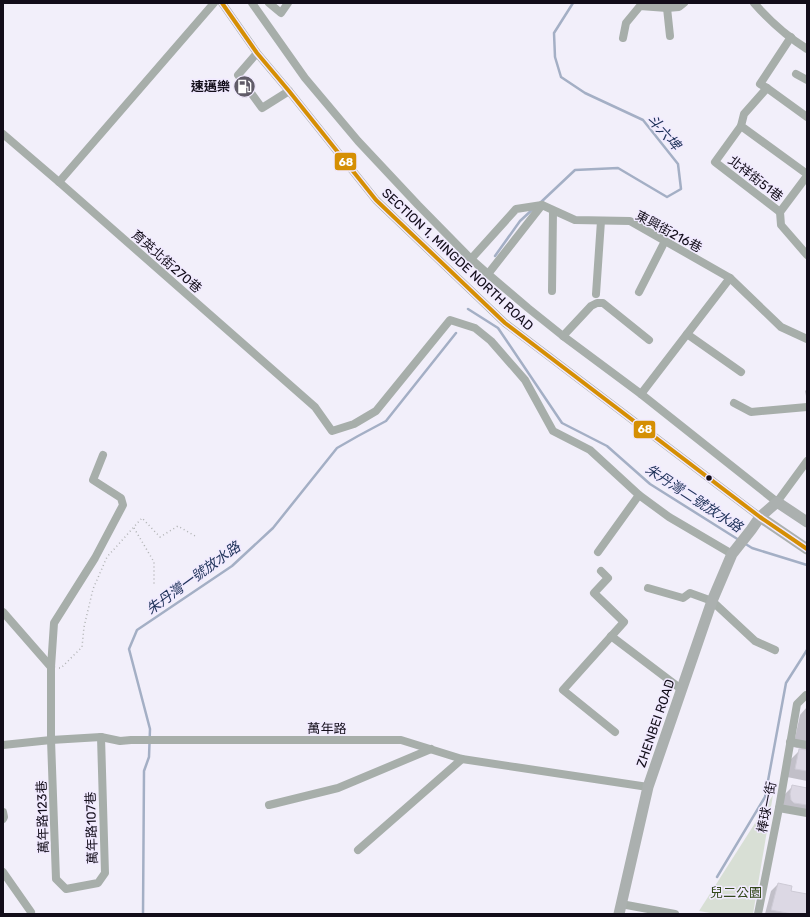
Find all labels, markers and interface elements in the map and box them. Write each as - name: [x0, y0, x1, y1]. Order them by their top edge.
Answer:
- fuel station icon: 速邁樂: [232, 73, 258, 99]
- place label: 速邁樂: [191, 79, 230, 94]
- water label: 斗六埤: [643, 111, 685, 155]
- line badge: 68: [334, 152, 357, 171]
- street label: 北祥街51巷: [725, 152, 786, 204]
- text: 68: [339, 156, 353, 169]
- street label: SECTION 1, MINGDE NORTH ROAD: [379, 185, 536, 334]
- street label: 東興街216巷: [633, 208, 705, 255]
- street label: 育英北街270巷: [129, 227, 205, 296]
- line badge: 68: [633, 420, 656, 439]
- text: 68: [638, 423, 652, 436]
- water label: 朱丹灣二號放水路: [642, 461, 746, 537]
- unlabelled marker: [704, 473, 714, 483]
- water label: 朱丹灣一號放水路: [143, 538, 244, 618]
- street label: ZHENBEI ROAD: [633, 677, 678, 769]
- street label: 萬年路: [307, 721, 347, 736]
- street label: 萬年路123巷: [34, 780, 51, 854]
- street label: 棒球一街: [754, 780, 779, 834]
- street label: 萬年路107巷: [83, 791, 100, 864]
- park label: 兒二公園: [710, 885, 762, 900]

